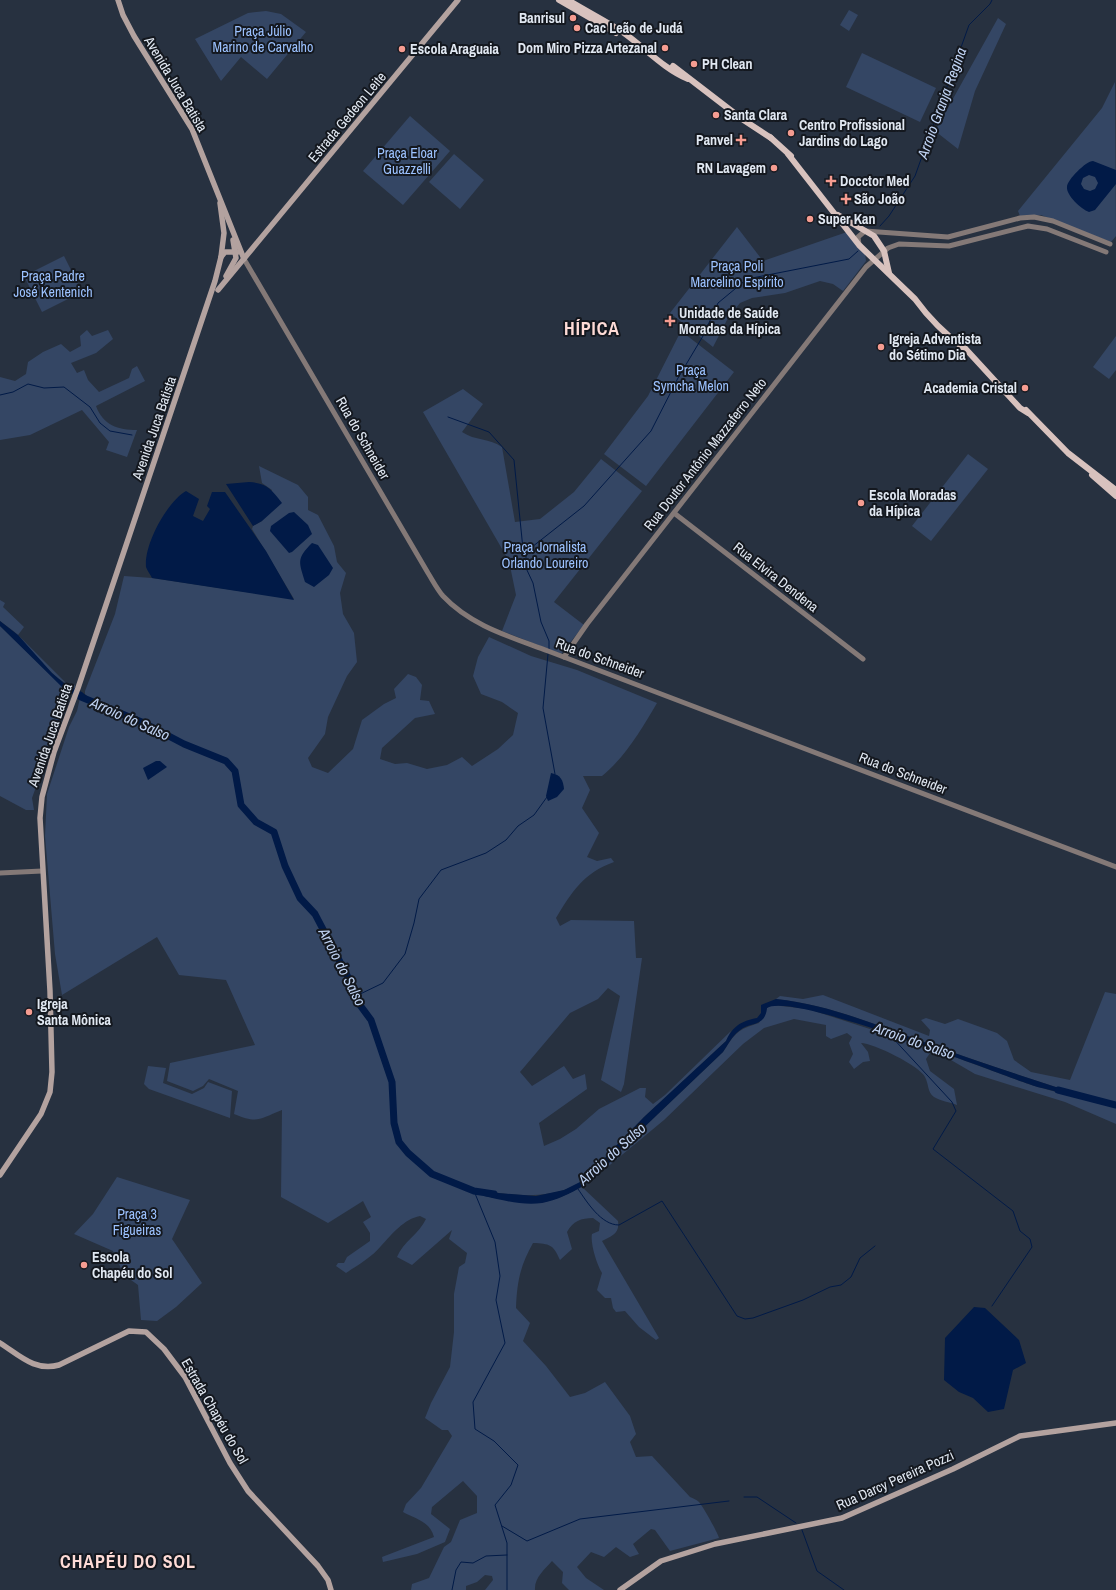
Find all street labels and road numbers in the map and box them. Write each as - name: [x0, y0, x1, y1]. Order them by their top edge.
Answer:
- street label: Avenida Juca Batista: [140, 32, 212, 136]
- street label: Estrada Gedeon Leite: [304, 68, 390, 166]
- street label: Avenida Juca Batista: [128, 373, 180, 483]
- street label: Rua Doutor Antônio Mazzaferro Neto: [640, 374, 770, 534]
- street label: Rua do Schneider: [332, 393, 394, 483]
- street label: Rua Elvira Dendena: [730, 538, 823, 616]
- street label: Rua do Schneider: [553, 634, 647, 682]
- street label: Avenida Juca Batista: [24, 680, 76, 790]
- street label: Rua do Schneider: [857, 748, 950, 798]
- street label: Estrada Chapéu do Sol: [178, 1355, 252, 1467]
- street label: Rua Darcy Pereira Pozzi: [833, 1446, 957, 1514]

